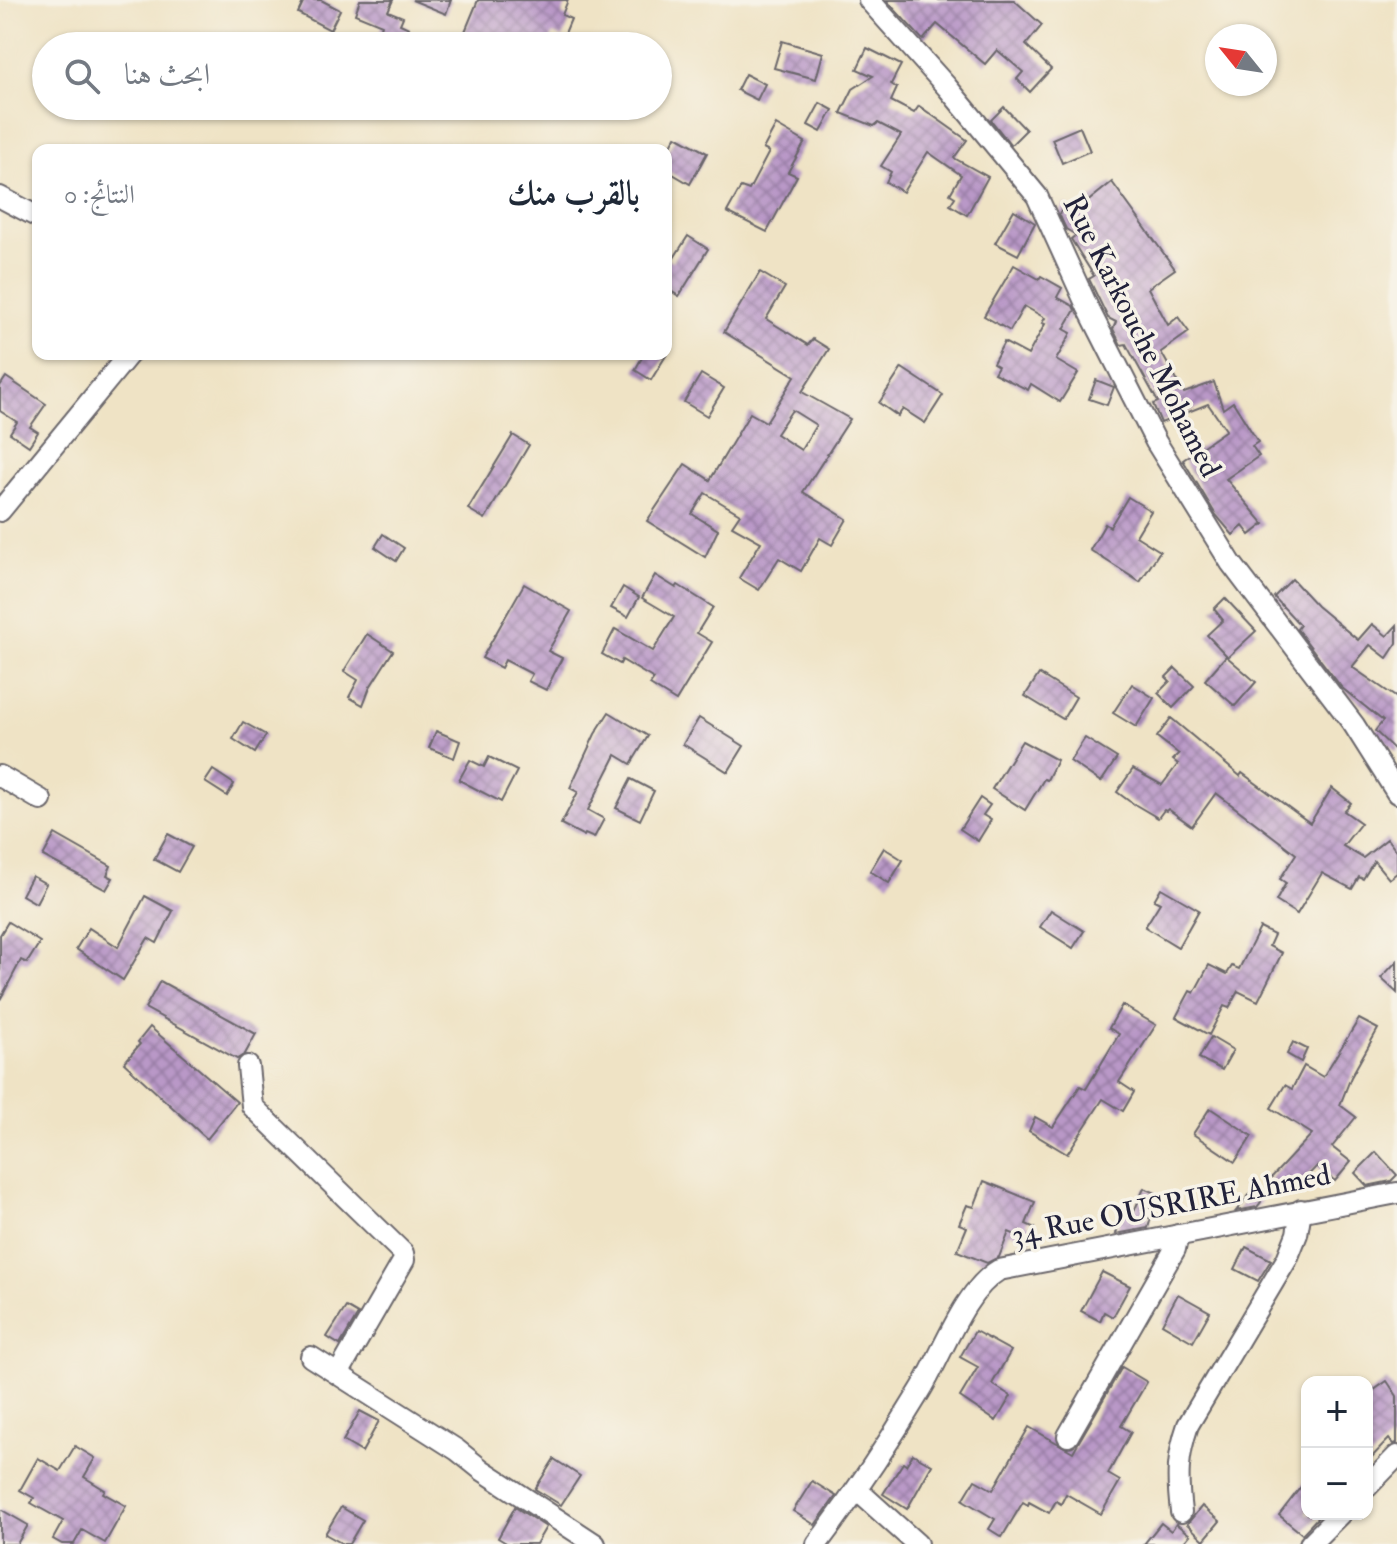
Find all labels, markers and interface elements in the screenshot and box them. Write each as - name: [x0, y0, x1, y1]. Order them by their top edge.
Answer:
- north arrow: [1205, 24, 1277, 96]
- search box: [32, 32, 672, 120]
- icon: search: [60, 54, 104, 98]
- text: ابحث هنا: [124, 56, 210, 93]
- text: بالقرب منك: [507, 172, 640, 215]
- text: النتائج: 0: [64, 179, 135, 211]
- street label: Rue Karkouche Mohamed: [1055, 189, 1229, 483]
- street label: 34 Rue OUSRIRE Ahmed: [1009, 1156, 1334, 1254]
- map controls: [1301, 1376, 1373, 1520]
- button: +: [1301, 1376, 1373, 1448]
- button: −: [1301, 1448, 1373, 1520]

